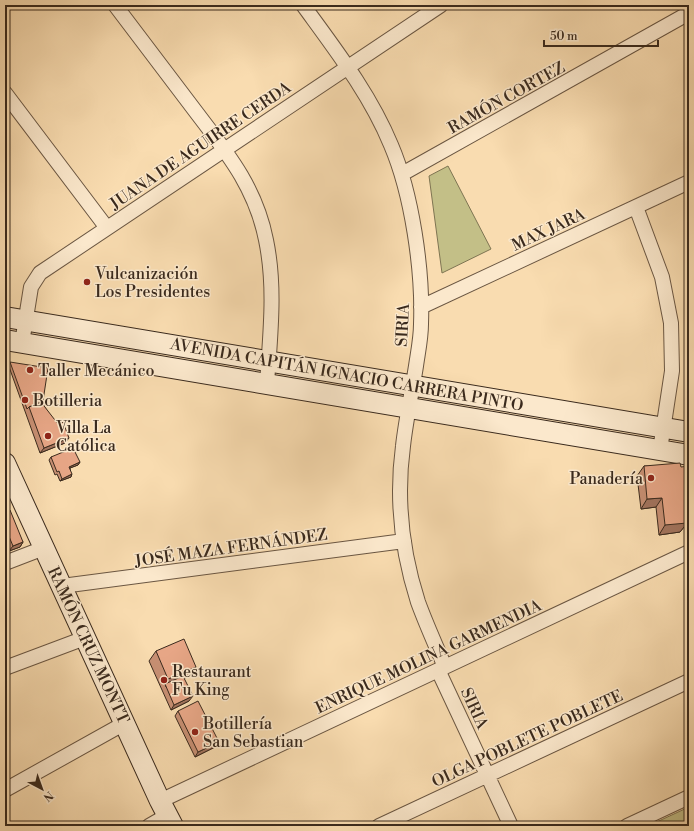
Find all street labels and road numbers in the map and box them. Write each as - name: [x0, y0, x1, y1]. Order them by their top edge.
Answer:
- street label: RAMÓN CORTEZ: [444, 56, 568, 138]
- street label: JUANA DE AGUIRRE CERDA: [105, 77, 296, 215]
- street label: MAX JARA: [509, 204, 589, 256]
- street label: SIRIA: [392, 302, 414, 347]
- street label: AVENIDA CAPITÁN IGNACIO CARRERA PINTO: [168, 332, 525, 416]
- street label: JOSÉ MAZA FERNÁNDEZ: [132, 523, 329, 572]
- street label: RAMÓN CRUZ MONTT: [43, 563, 135, 727]
- street label: ENRIQUE MOLINA GARMENDIA: [312, 595, 546, 718]
- street label: SIRIA: [456, 685, 493, 733]
- street label: OLGA POBLETE POBLETE: [429, 686, 626, 792]

